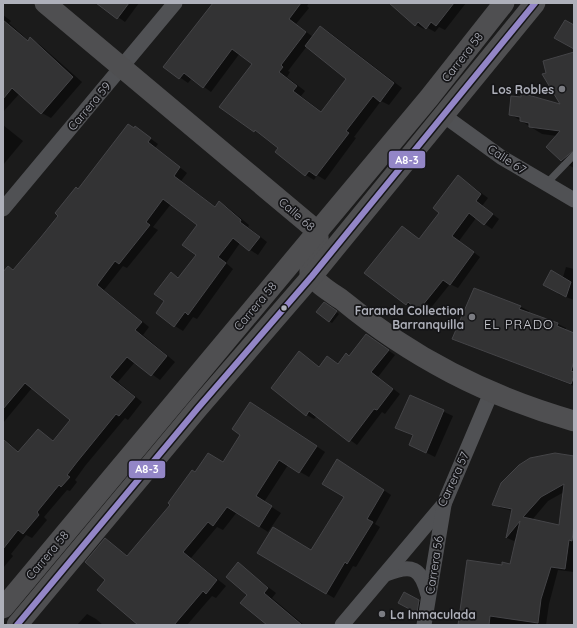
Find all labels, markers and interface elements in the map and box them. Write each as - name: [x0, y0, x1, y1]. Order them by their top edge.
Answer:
- street label: Carrera 58: [438, 29, 486, 85]
- street label: Carrera 59: [64, 78, 114, 133]
- place label: Los Robles: [491, 82, 554, 97]
- marker: Los Robles: [557, 84, 567, 94]
- street label: Calle 67: [485, 141, 529, 177]
- line badge: A8-3: [388, 150, 426, 169]
- text: A8-3: [395, 153, 419, 167]
- street label: Calle 68: [276, 194, 318, 234]
- street label: Carrera 58: [230, 279, 280, 333]
- unlabelled marker: [279, 303, 289, 313]
- place label: Faranda Collection Barranquilla: [355, 303, 464, 332]
- marker: Faranda Collection Barranquilla: [467, 312, 477, 322]
- district label: EL PRADO: [484, 316, 554, 332]
- street label: Carrera 57: [434, 449, 472, 509]
- line badge: A8-3: [128, 460, 166, 479]
- text: A8-3: [135, 462, 159, 476]
- street label: Carrera 58: [22, 528, 72, 582]
- street label: Carrera 56: [422, 534, 446, 595]
- place label: La Inmaculada: [390, 607, 476, 622]
- marker: La Inmaculada: [377, 609, 387, 619]

